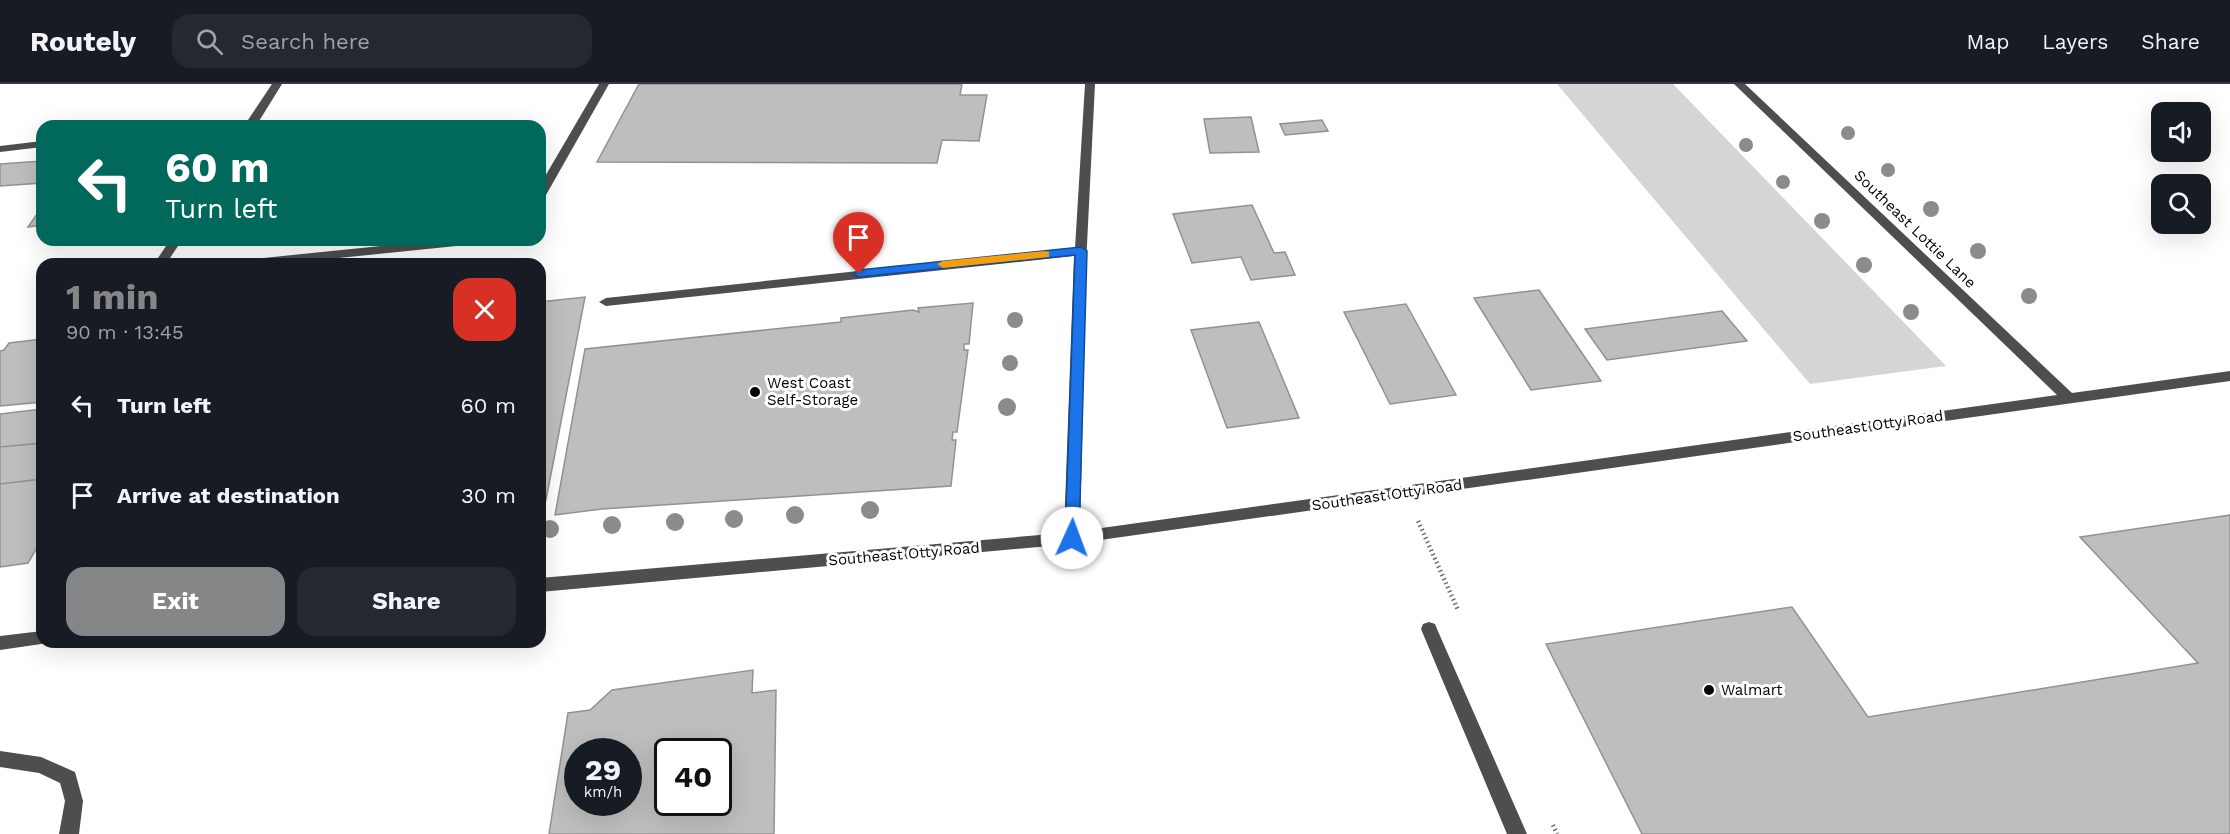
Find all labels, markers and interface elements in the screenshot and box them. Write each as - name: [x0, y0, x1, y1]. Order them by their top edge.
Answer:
- search box: [172, 14, 592, 68]
- text: Routely: [30, 25, 136, 58]
- icon: search: [193, 25, 226, 58]
- text: Search here: [241, 29, 370, 54]
- text: Map: [1966, 29, 2009, 54]
- text: Layers: [2042, 29, 2108, 54]
- text: Share: [2141, 29, 2200, 54]
- map controls: [2151, 102, 2211, 234]
- button: sound: [2151, 102, 2211, 162]
- text: 60 m: [165, 143, 269, 192]
- icon: left: [66, 144, 144, 222]
- street label: Southeast Lottie Lane: [1850, 166, 1980, 292]
- button: search: [2151, 174, 2211, 234]
- text: Turn left: [165, 193, 277, 225]
- pin: [833, 212, 884, 274]
- icon: arrive: [842, 221, 875, 254]
- text: 1 min: [66, 276, 158, 318]
- button: close: [453, 278, 516, 341]
- text: 90 m · 13:45: [66, 320, 184, 344]
- place label: West Coast Self-Storage: [767, 374, 858, 409]
- marker: West Coast Self-Storage: [748, 385, 762, 399]
- icon: left: [66, 389, 99, 422]
- text: Turn left: [117, 393, 211, 418]
- text: 60 m: [460, 393, 516, 418]
- street label: Southeast Otty Road: [1792, 407, 1944, 445]
- street label: Southeast Otty Road: [1311, 476, 1463, 514]
- icon: arrive: [66, 479, 99, 512]
- text: Arrive at destination: [117, 483, 340, 508]
- text: 30 m: [461, 483, 516, 508]
- position arrow: [1040, 506, 1104, 570]
- street label: Southeast Otty Road: [828, 538, 980, 570]
- button: Exit: [66, 567, 285, 636]
- button: Share: [297, 567, 516, 636]
- place label: Walmart: [1721, 681, 1783, 699]
- marker: Walmart: [1702, 683, 1716, 697]
- speed limit sign: 40: [654, 738, 732, 816]
- text: 29: [585, 752, 621, 787]
- text: km/h: [584, 783, 622, 801]

